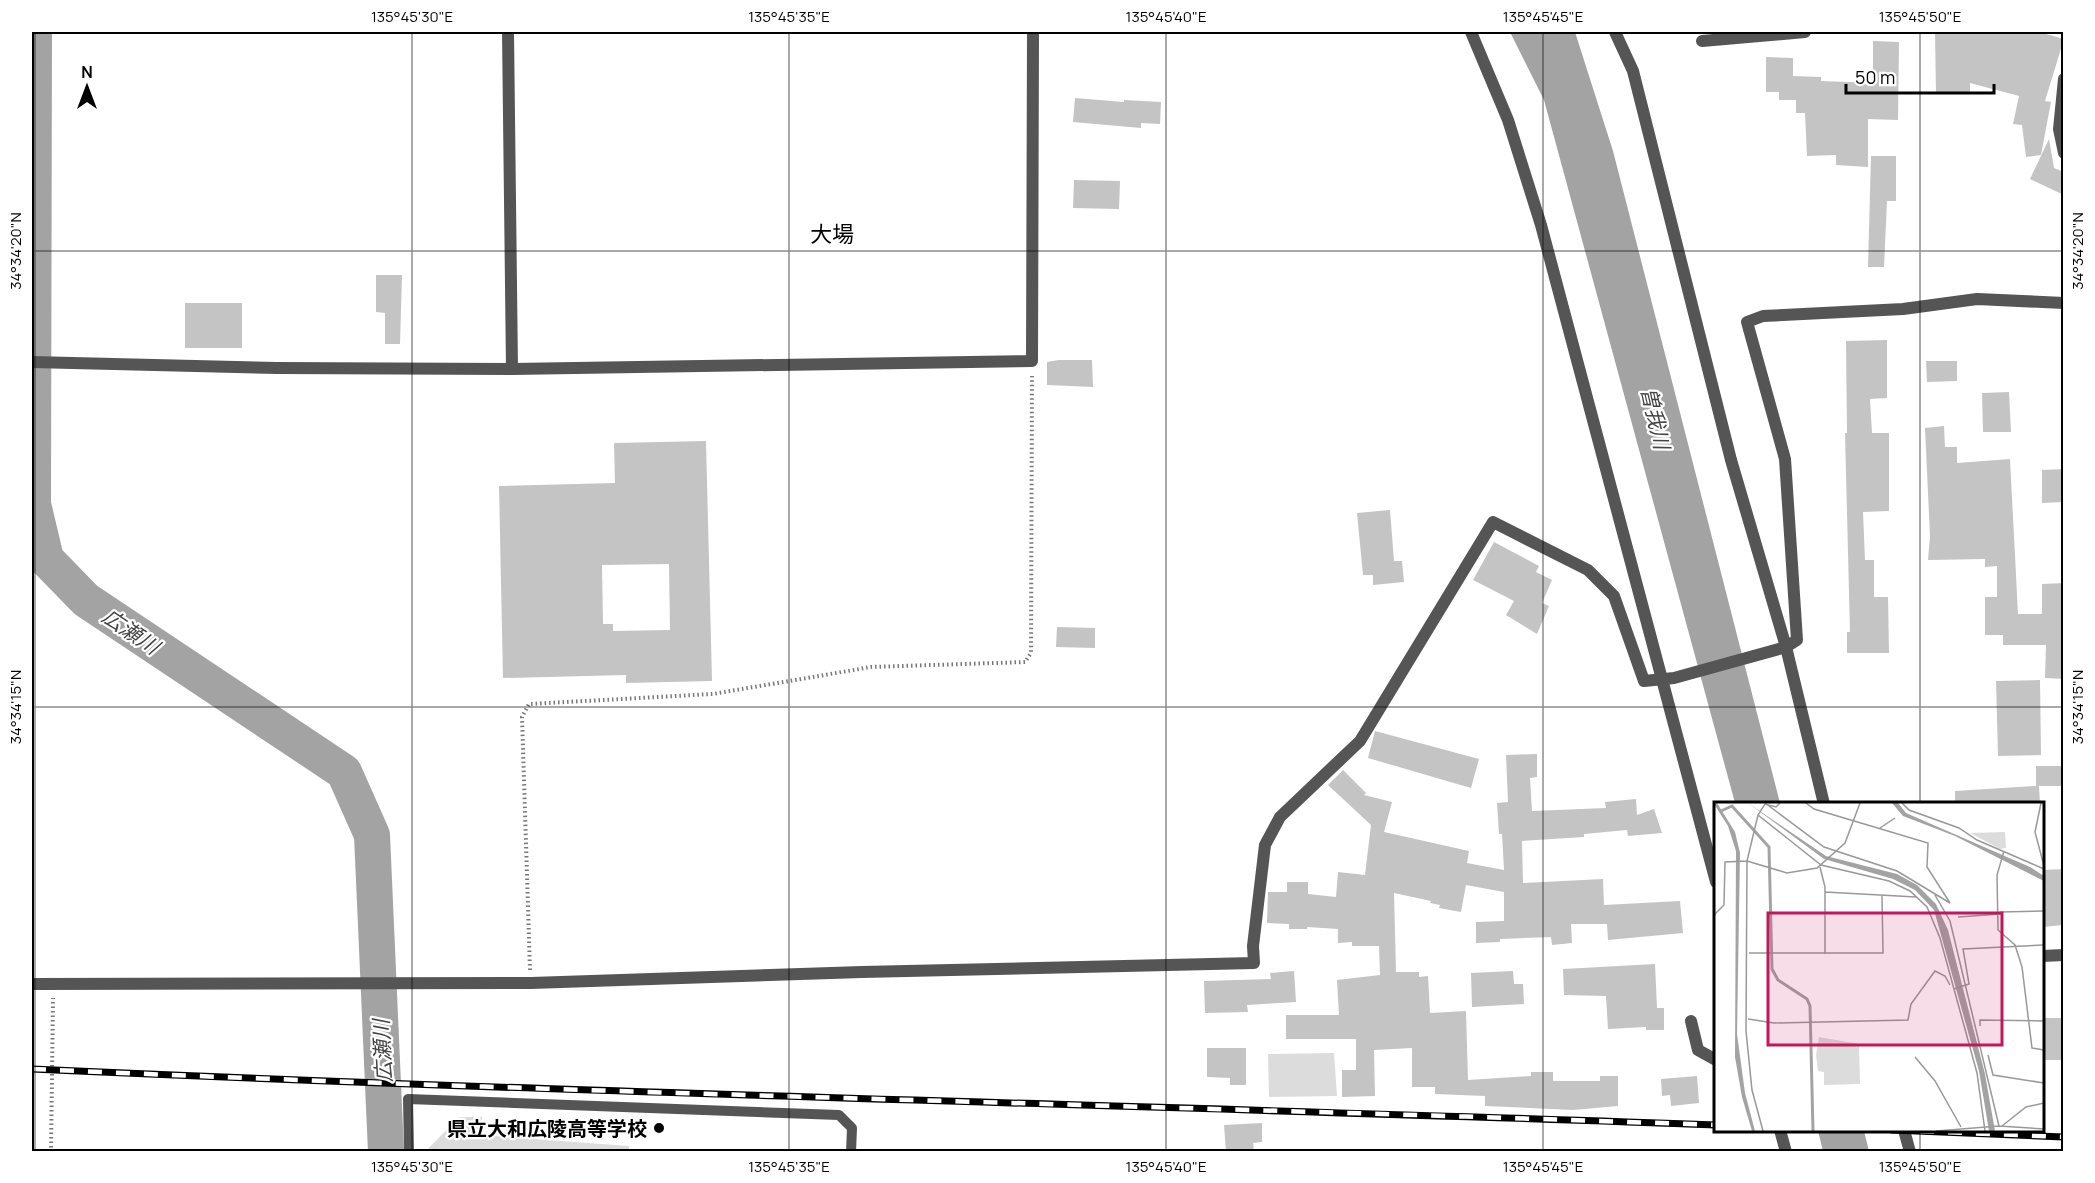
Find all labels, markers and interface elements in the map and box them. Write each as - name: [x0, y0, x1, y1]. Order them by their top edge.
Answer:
- text: 135°45'30"E: [371, 6, 453, 27]
- text: 135°45'35"E: [748, 6, 830, 27]
- text: 135°45'40"E: [1126, 6, 1206, 27]
- text: 135°45'45"E: [1503, 6, 1583, 27]
- text: 135°45'50"E: [1879, 6, 1961, 27]
- north arrow: [57, 57, 117, 117]
- scale bar: [1846, 57, 1994, 95]
- text: N: [81, 61, 93, 83]
- text: 50 m: [1855, 65, 1895, 89]
- text: 34°34'20"N: [5, 212, 26, 290]
- text: 34°34'20"N: [2067, 212, 2088, 290]
- district label: 大場: [810, 219, 854, 249]
- water label: 曽我川: [1635, 384, 1677, 454]
- water label: 広瀬川: [97, 602, 167, 661]
- text: 34°34'15"N: [5, 670, 26, 744]
- text: 34°34'15"N: [2067, 670, 2088, 744]
- inset map: [1714, 802, 2044, 1132]
- water label: 広瀬川: [366, 1017, 398, 1083]
- place label: 県立大和広陵高等学校: [447, 1115, 647, 1142]
- marker: 県立大和広陵高等学校: [652, 1121, 666, 1135]
- text: 135°45'30"E: [371, 1156, 453, 1177]
- text: 135°45'35"E: [748, 1156, 830, 1177]
- text: 135°45'40"E: [1126, 1156, 1206, 1177]
- text: 135°45'45"E: [1503, 1156, 1583, 1177]
- text: 135°45'50"E: [1879, 1156, 1961, 1177]

